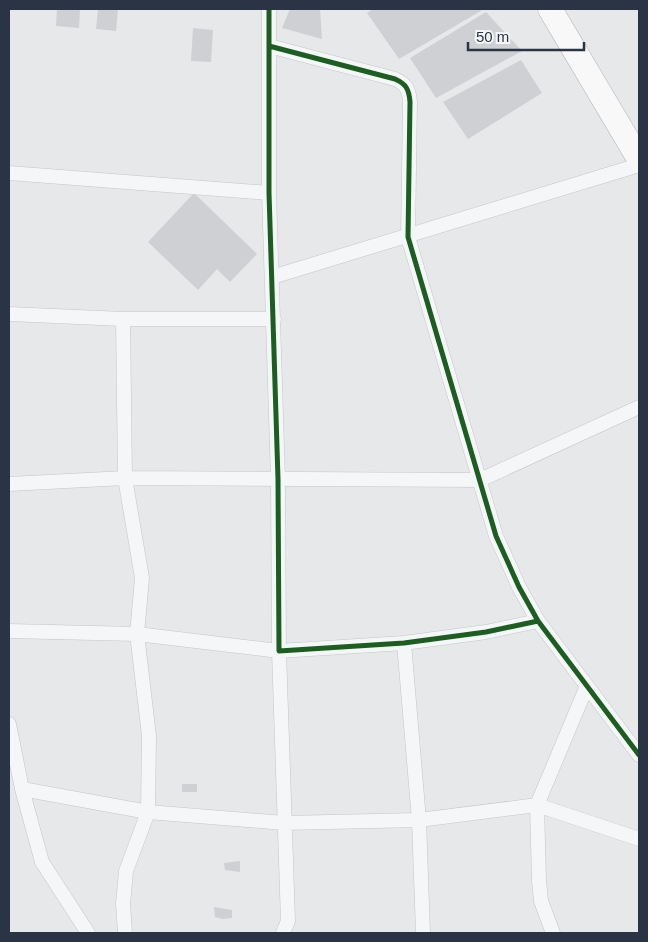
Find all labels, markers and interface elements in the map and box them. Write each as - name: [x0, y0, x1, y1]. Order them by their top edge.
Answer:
- scale bar: [468, 20, 584, 52]
- text: 50 m: [476, 28, 509, 45]

